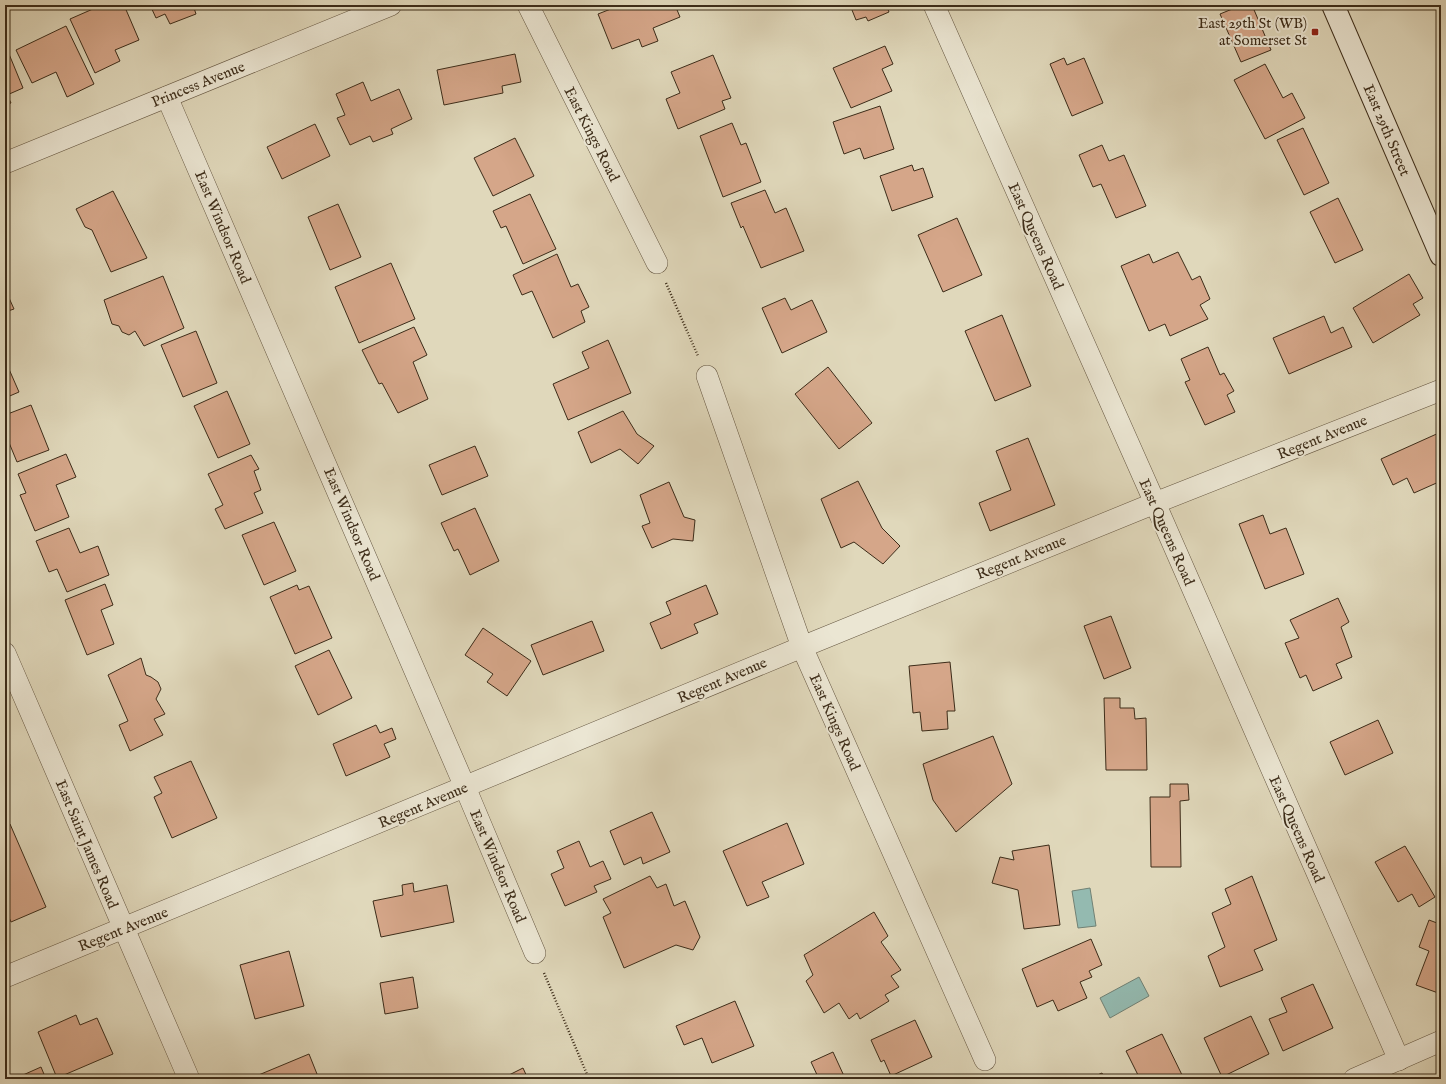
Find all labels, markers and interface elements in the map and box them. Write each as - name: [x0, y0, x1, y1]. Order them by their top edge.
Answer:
- place label: East 29th St (WB) at Somerset St: [1198, 14, 1307, 50]
- marker: East 29th St (WB) at Somerset St: [1310, 27, 1320, 37]
- street label: Princess Avenue: [149, 57, 248, 112]
- street label: East 29th Street: [1359, 81, 1414, 179]
- street label: East Kings Road: [559, 84, 624, 186]
- street label: East Windsor Road: [190, 168, 255, 287]
- street label: East Queens Road: [1004, 180, 1068, 293]
- street label: Regent Avenue: [1274, 411, 1370, 464]
- street label: East Windsor Road: [319, 465, 384, 584]
- street label: East Queens Road: [1135, 476, 1199, 589]
- street label: Regent Avenue: [973, 531, 1069, 584]
- street label: Regent Avenue: [675, 653, 770, 708]
- street label: East Kings Road: [805, 671, 865, 774]
- street label: East Queens Road: [1265, 773, 1329, 886]
- street label: East Saint James Road: [51, 777, 123, 912]
- street label: Regent Avenue: [376, 778, 471, 833]
- street label: East Windsor Road: [465, 807, 530, 926]
- street label: Regent Avenue: [75, 903, 171, 956]

